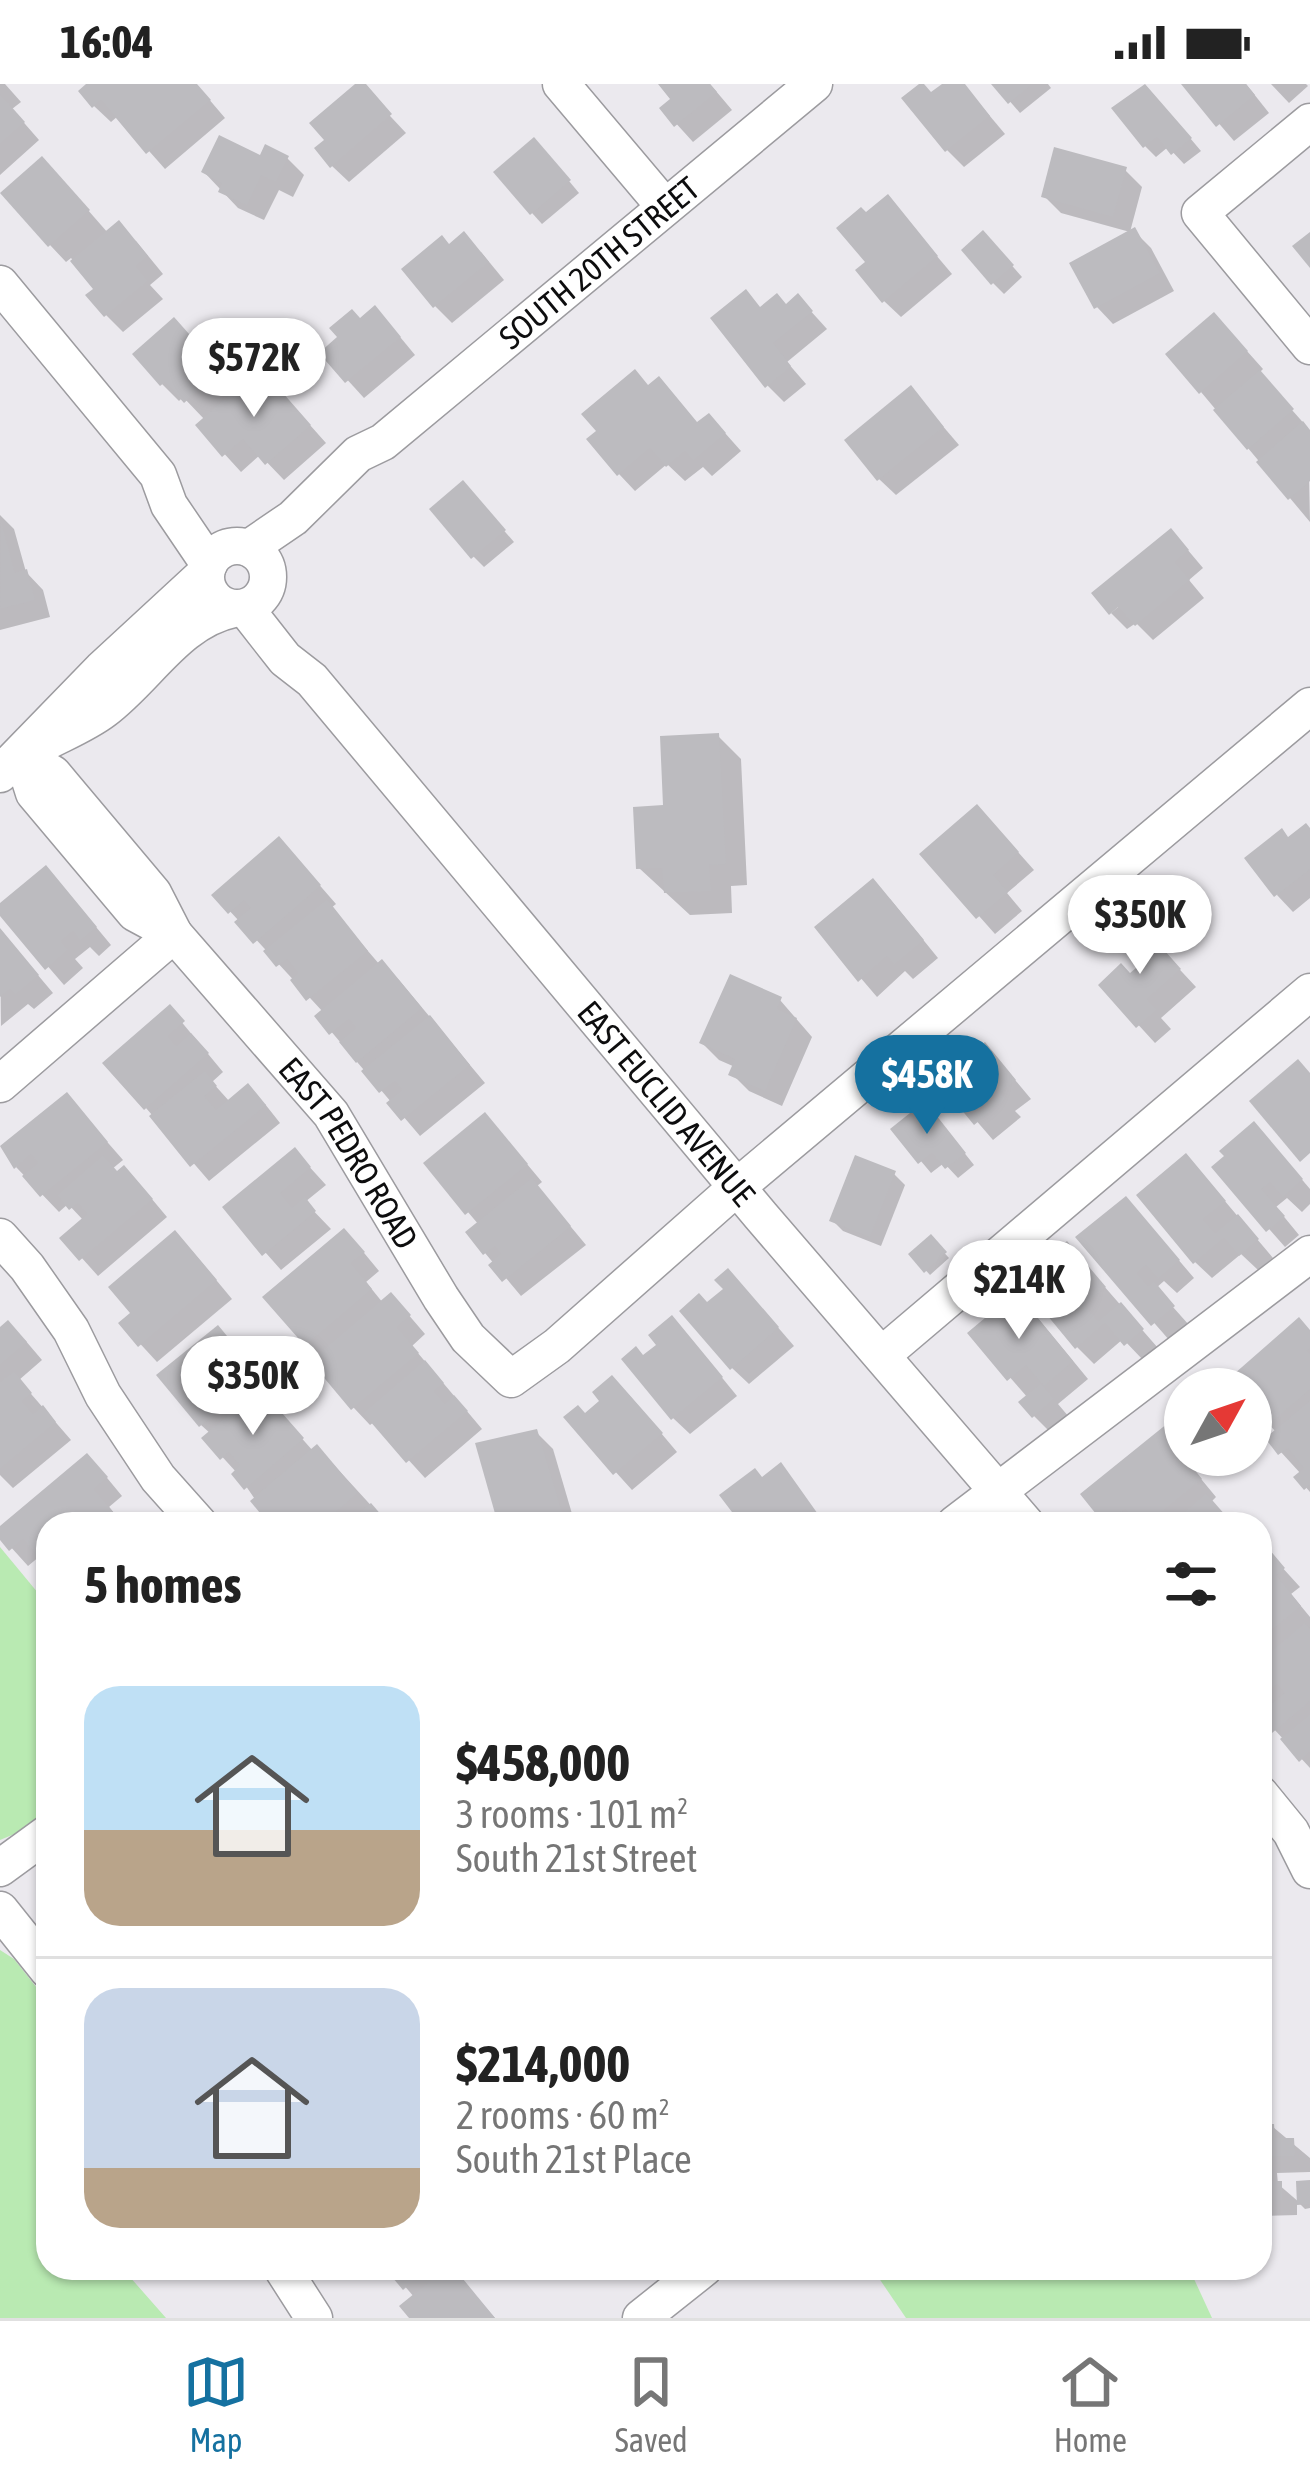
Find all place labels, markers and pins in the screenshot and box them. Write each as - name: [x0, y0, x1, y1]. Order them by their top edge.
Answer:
- pin: $572K: [170, 318, 338, 420]
- pin: $350K: [1056, 875, 1224, 977]
- pin: $458K: [843, 1035, 1011, 1137]
- pin: $214K: [935, 1240, 1103, 1342]
- pin: $350K: [169, 1336, 337, 1438]

